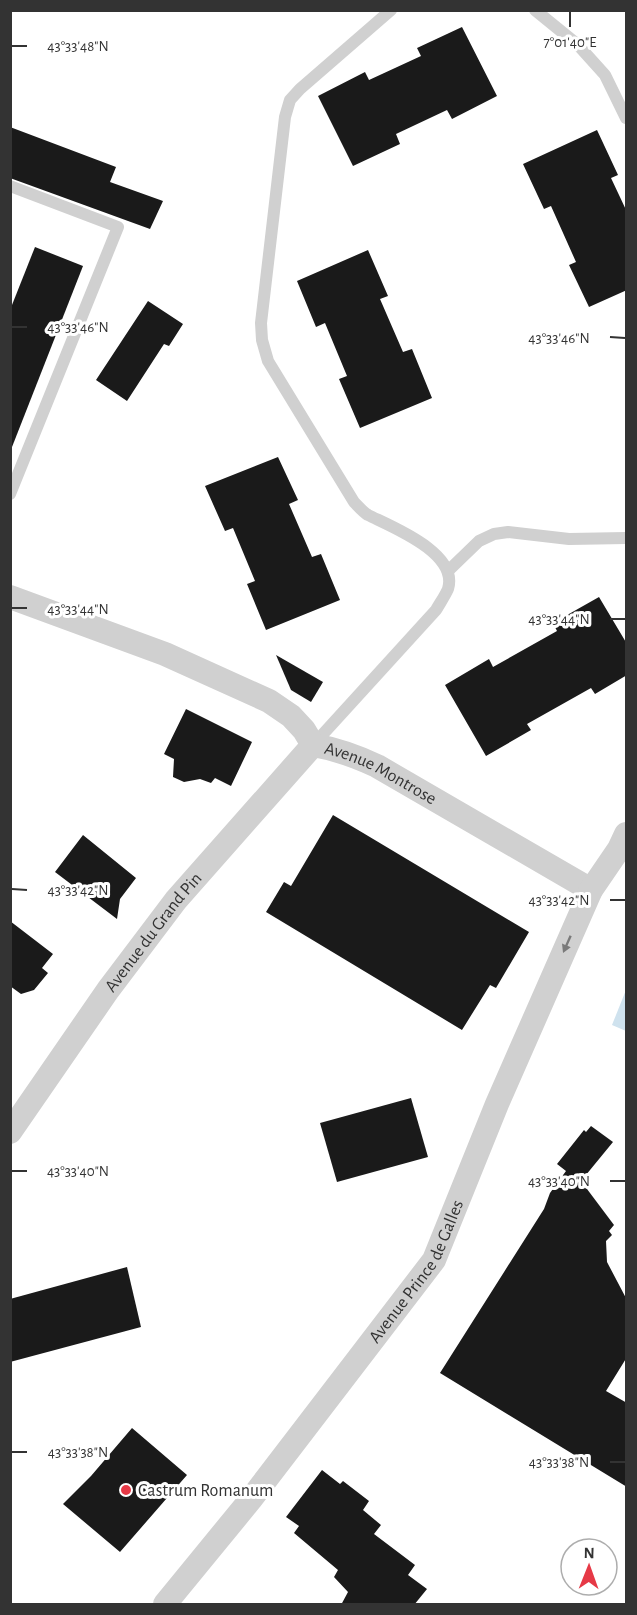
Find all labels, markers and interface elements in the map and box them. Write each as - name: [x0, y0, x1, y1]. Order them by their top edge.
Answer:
- text: 7°01'40"E: [544, 35, 596, 50]
- text: 43°33'48"N: [47, 39, 109, 54]
- text: 43°33'46"N: [47, 320, 109, 335]
- text: 43°33'46"N: [528, 331, 590, 346]
- text: 43°33'44"N: [47, 602, 109, 617]
- text: 43°33'44"N: [528, 612, 590, 627]
- street label: Avenue Montrose: [322, 740, 439, 808]
- street label: Avenue du Grand Pin: [102, 870, 206, 996]
- text: 43°33'42"N: [47, 883, 109, 898]
- text: 43°33'42"N: [528, 893, 590, 908]
- one-way arrow: [563, 935, 572, 952]
- text: 43°33'40"N: [47, 1164, 109, 1179]
- text: 43°33'40"N: [528, 1174, 590, 1189]
- street label: Avenue Prince de Galles: [366, 1198, 467, 1347]
- text: 43°33'38"N: [48, 1445, 108, 1460]
- text: 43°33'38"N: [529, 1455, 589, 1470]
- place label: Castrum Romanum: [138, 1482, 274, 1500]
- marker: Castrum Romanum: [119, 1483, 133, 1497]
- north arrow: [559, 1537, 619, 1597]
- text: N: [584, 1545, 595, 1561]

